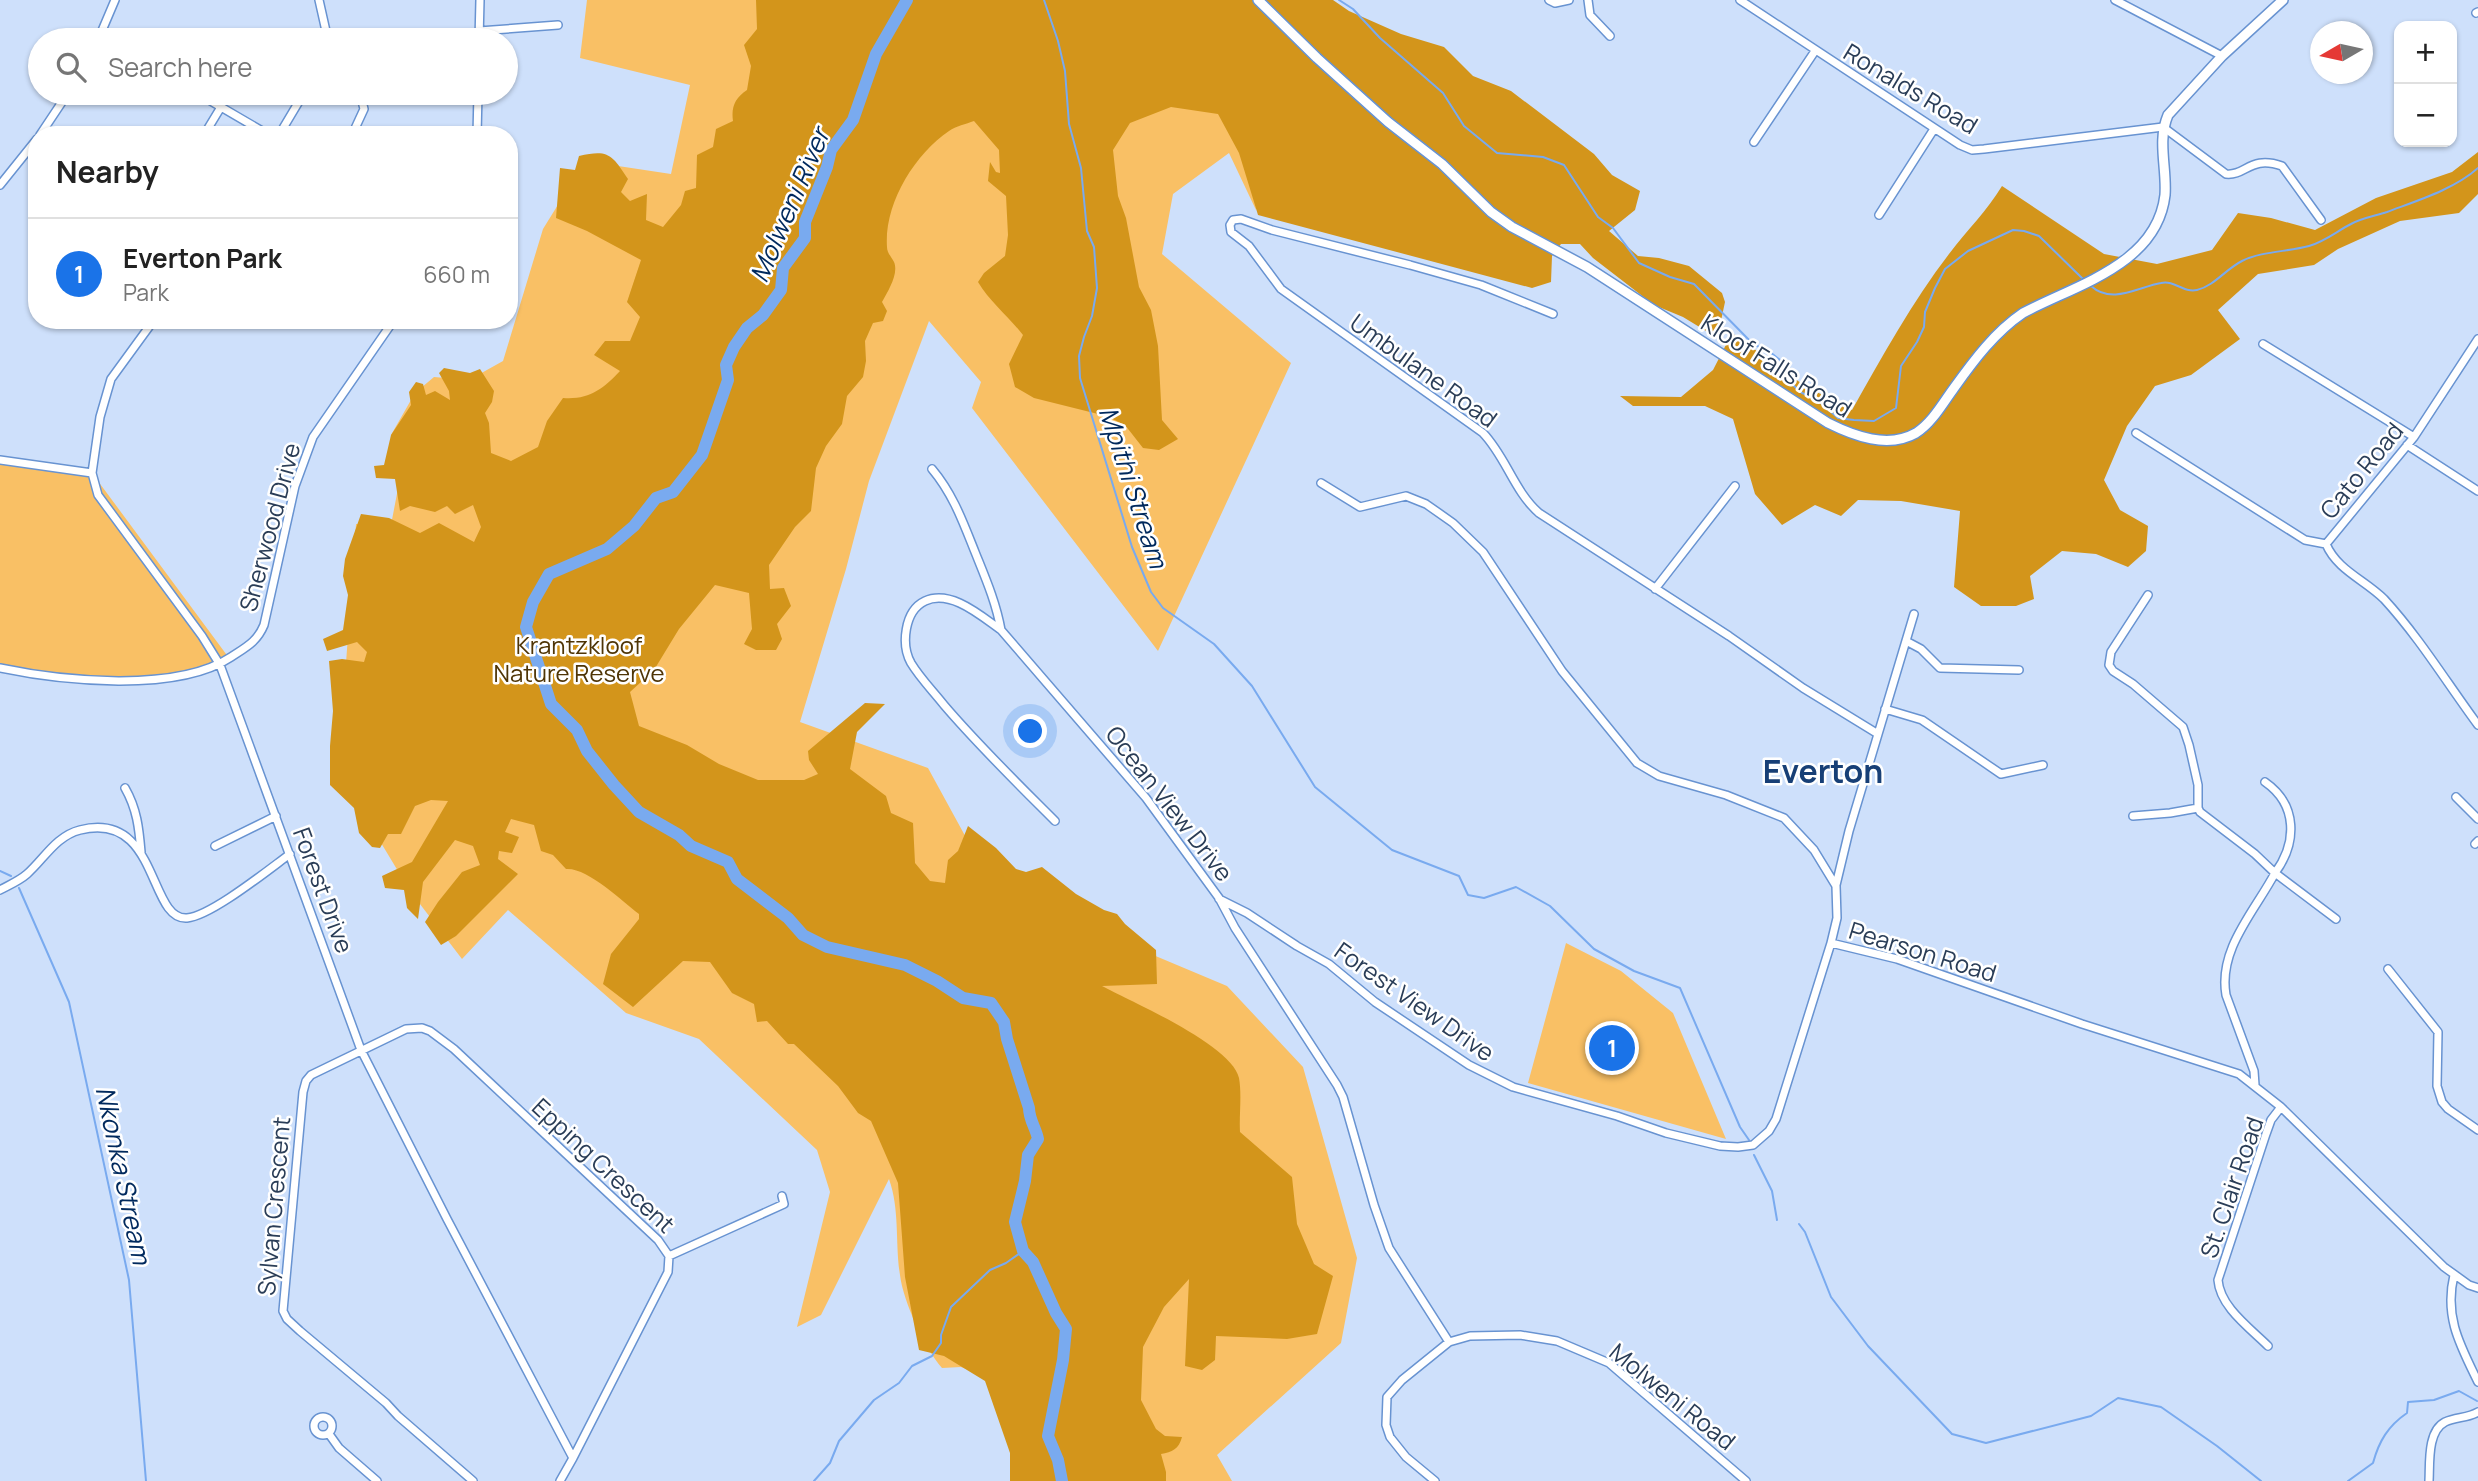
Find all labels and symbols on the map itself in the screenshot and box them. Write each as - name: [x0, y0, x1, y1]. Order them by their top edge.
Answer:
- north arrow: [2310, 21, 2373, 84]
- street label: Ronalds Road: [1838, 35, 1984, 141]
- water label: Molweni River: [740, 119, 839, 288]
- street label: Umbulane Road: [1344, 305, 1504, 435]
- street label: Kloof Falls Road: [1695, 305, 1859, 425]
- water label: Mpithi Stream: [1091, 402, 1178, 574]
- street label: Cato Road: [2312, 415, 2410, 525]
- street label: Sherwood Drive: [231, 439, 307, 615]
- park label: Krantzkloof Nature Reserve: [493, 628, 665, 689]
- your location: [1013, 714, 1047, 748]
- street label: Ocean View Drive: [1099, 718, 1241, 888]
- district label: Everton: [1763, 749, 1883, 793]
- street label: Forest Drive: [286, 823, 362, 957]
- street label: Pearson Road: [1845, 913, 2001, 989]
- street label: Forest View Drive: [1329, 934, 1501, 1068]
- pin: 1: [1589, 1022, 1635, 1074]
- water label: Nkonka Stream: [88, 1083, 161, 1269]
- street label: Epping Crescent: [526, 1090, 682, 1240]
- street label: St. Clair Road: [2191, 1112, 2271, 1262]
- street label: Sylvan Crescent: [249, 1115, 297, 1297]
- street label: Molweni Road: [1603, 1335, 1743, 1457]

